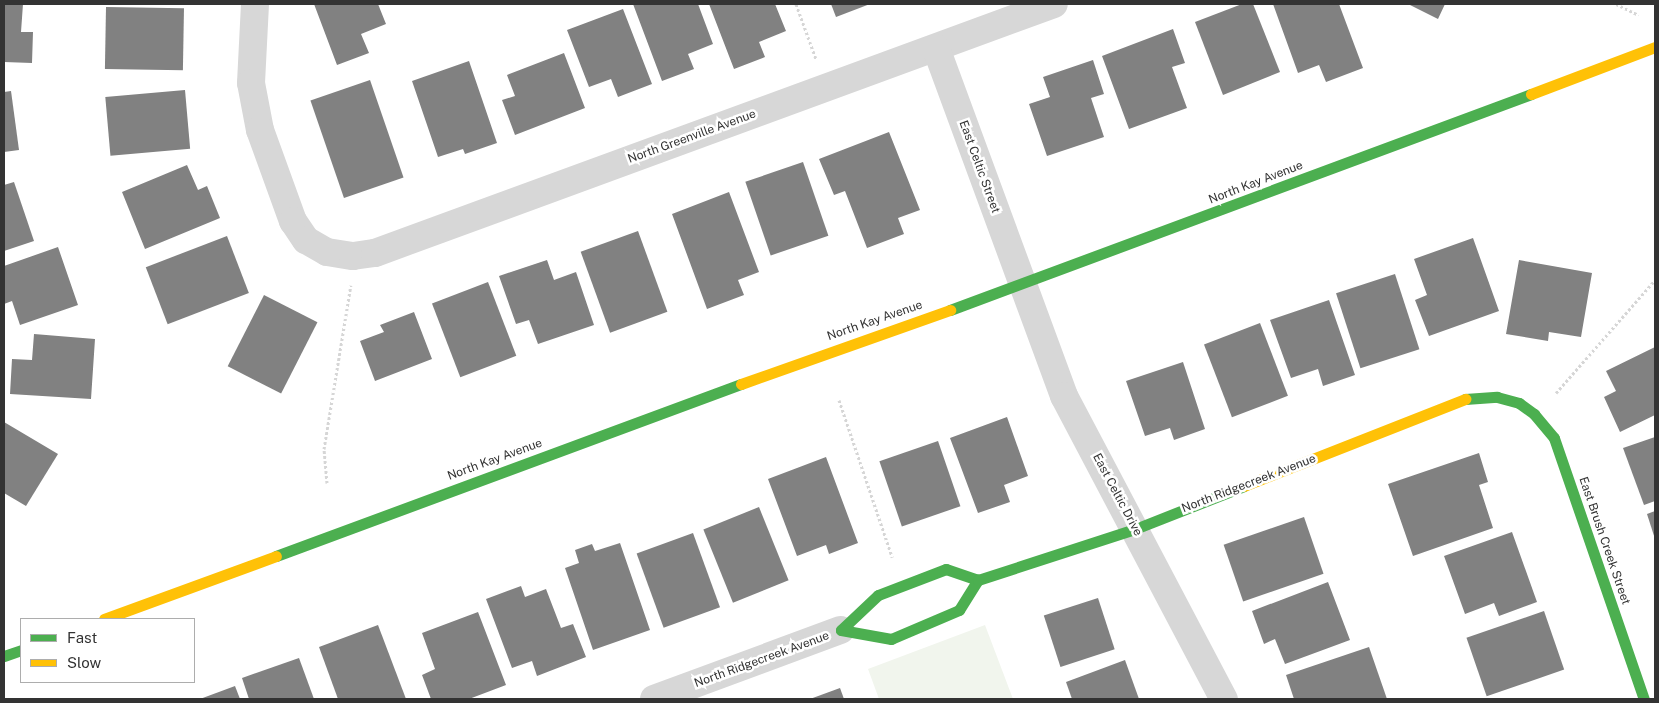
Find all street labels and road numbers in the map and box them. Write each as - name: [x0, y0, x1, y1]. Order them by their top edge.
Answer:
- street label: North Greenville Avenue: [626, 107, 758, 167]
- street label: East Celtic Street: [956, 119, 1002, 215]
- street label: North Kay Avenue: [1207, 158, 1305, 208]
- street label: North Kay Avenue: [825, 298, 925, 344]
- street label: North Kay Avenue: [446, 436, 544, 484]
- street label: East Celtic Drive: [1089, 451, 1145, 539]
- street label: North Ridgecreek Avenue: [1180, 452, 1318, 516]
- street label: East Brush Creek Street: [1575, 475, 1633, 607]
- street label: North Ridgecreek Avenue: [693, 629, 831, 691]

